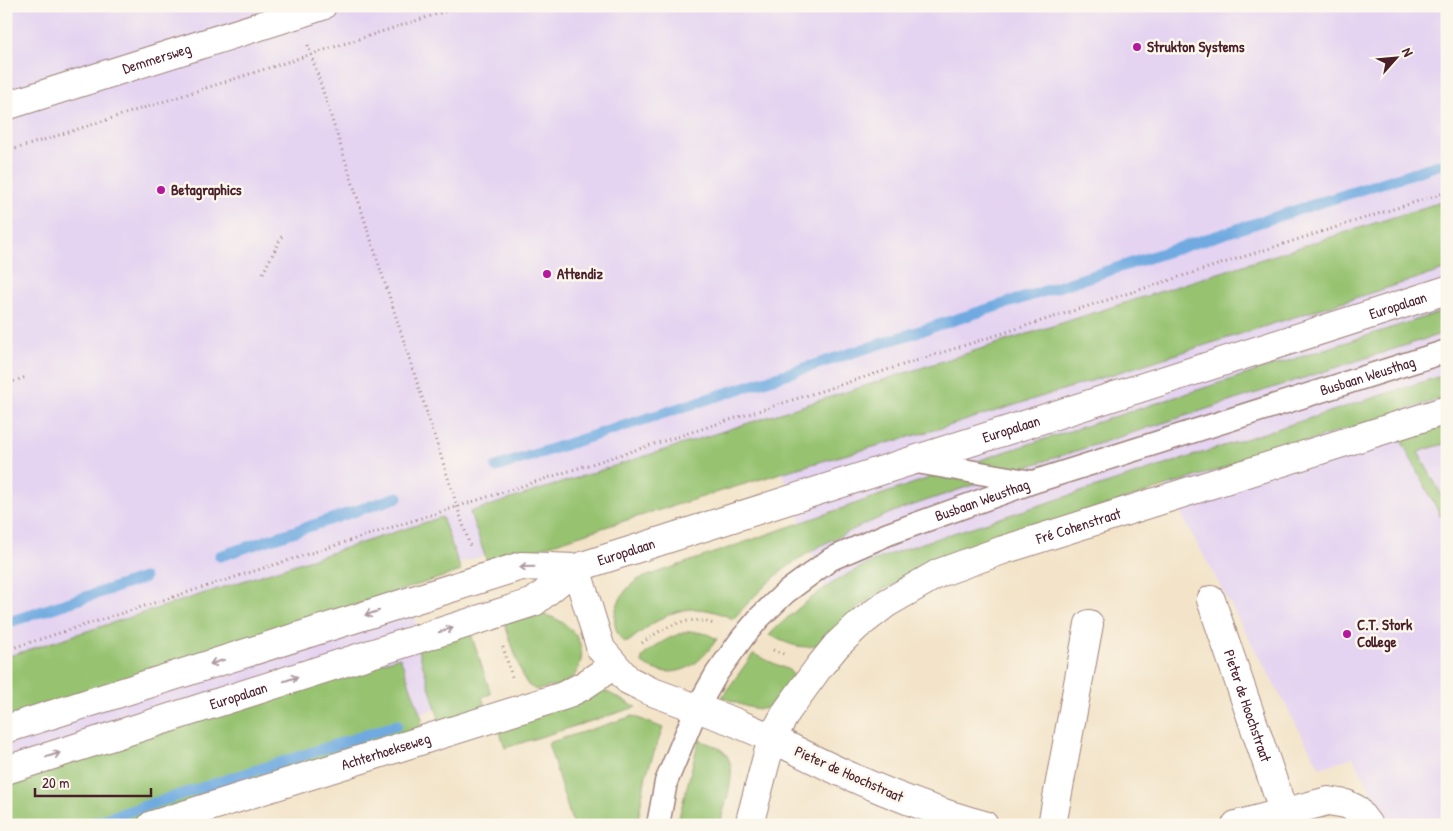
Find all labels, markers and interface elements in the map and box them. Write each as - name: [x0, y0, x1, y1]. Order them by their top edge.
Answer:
- north arrow: [1370, 32, 1420, 82]
- place label: Strukton Systems: [1147, 36, 1245, 58]
- street label: Demmersweg: [120, 37, 194, 79]
- marker: Strukton Systems: [1131, 41, 1143, 53]
- text: N: [1398, 44, 1418, 60]
- place label: Betagraphics: [171, 179, 242, 201]
- marker: Betagraphics: [155, 184, 167, 196]
- place label: Attendiz: [557, 263, 604, 284]
- marker: Attendiz: [541, 268, 553, 280]
- street label: Europalaan: [1366, 286, 1429, 324]
- street label: Busbaan Weusthag: [1317, 351, 1418, 401]
- street label: Europalaan: [980, 410, 1043, 448]
- street label: Busbaan Weusthag: [932, 473, 1032, 526]
- street label: Fré Cohenstraat: [1032, 502, 1124, 549]
- street label: Europalaan: [595, 532, 658, 571]
- one-way arrow: [520, 562, 536, 571]
- one-way arrow: [364, 609, 380, 619]
- place label: C.T. Stork College: [1357, 614, 1413, 653]
- one-way arrow: [437, 625, 453, 634]
- marker: C.T. Stork College: [1341, 628, 1353, 640]
- street label: Pieter de Hoochstraat: [1219, 647, 1277, 765]
- one-way arrow: [209, 658, 225, 668]
- one-way arrow: [283, 674, 299, 684]
- street label: Europalaan: [207, 676, 270, 715]
- street label: Achterhoekseweg: [338, 727, 433, 775]
- street label: Pieter de Hoochstraat: [791, 740, 908, 807]
- one-way arrow: [44, 750, 60, 760]
- scale bar: [35, 766, 151, 798]
- text: 20 m: [42, 772, 69, 793]

